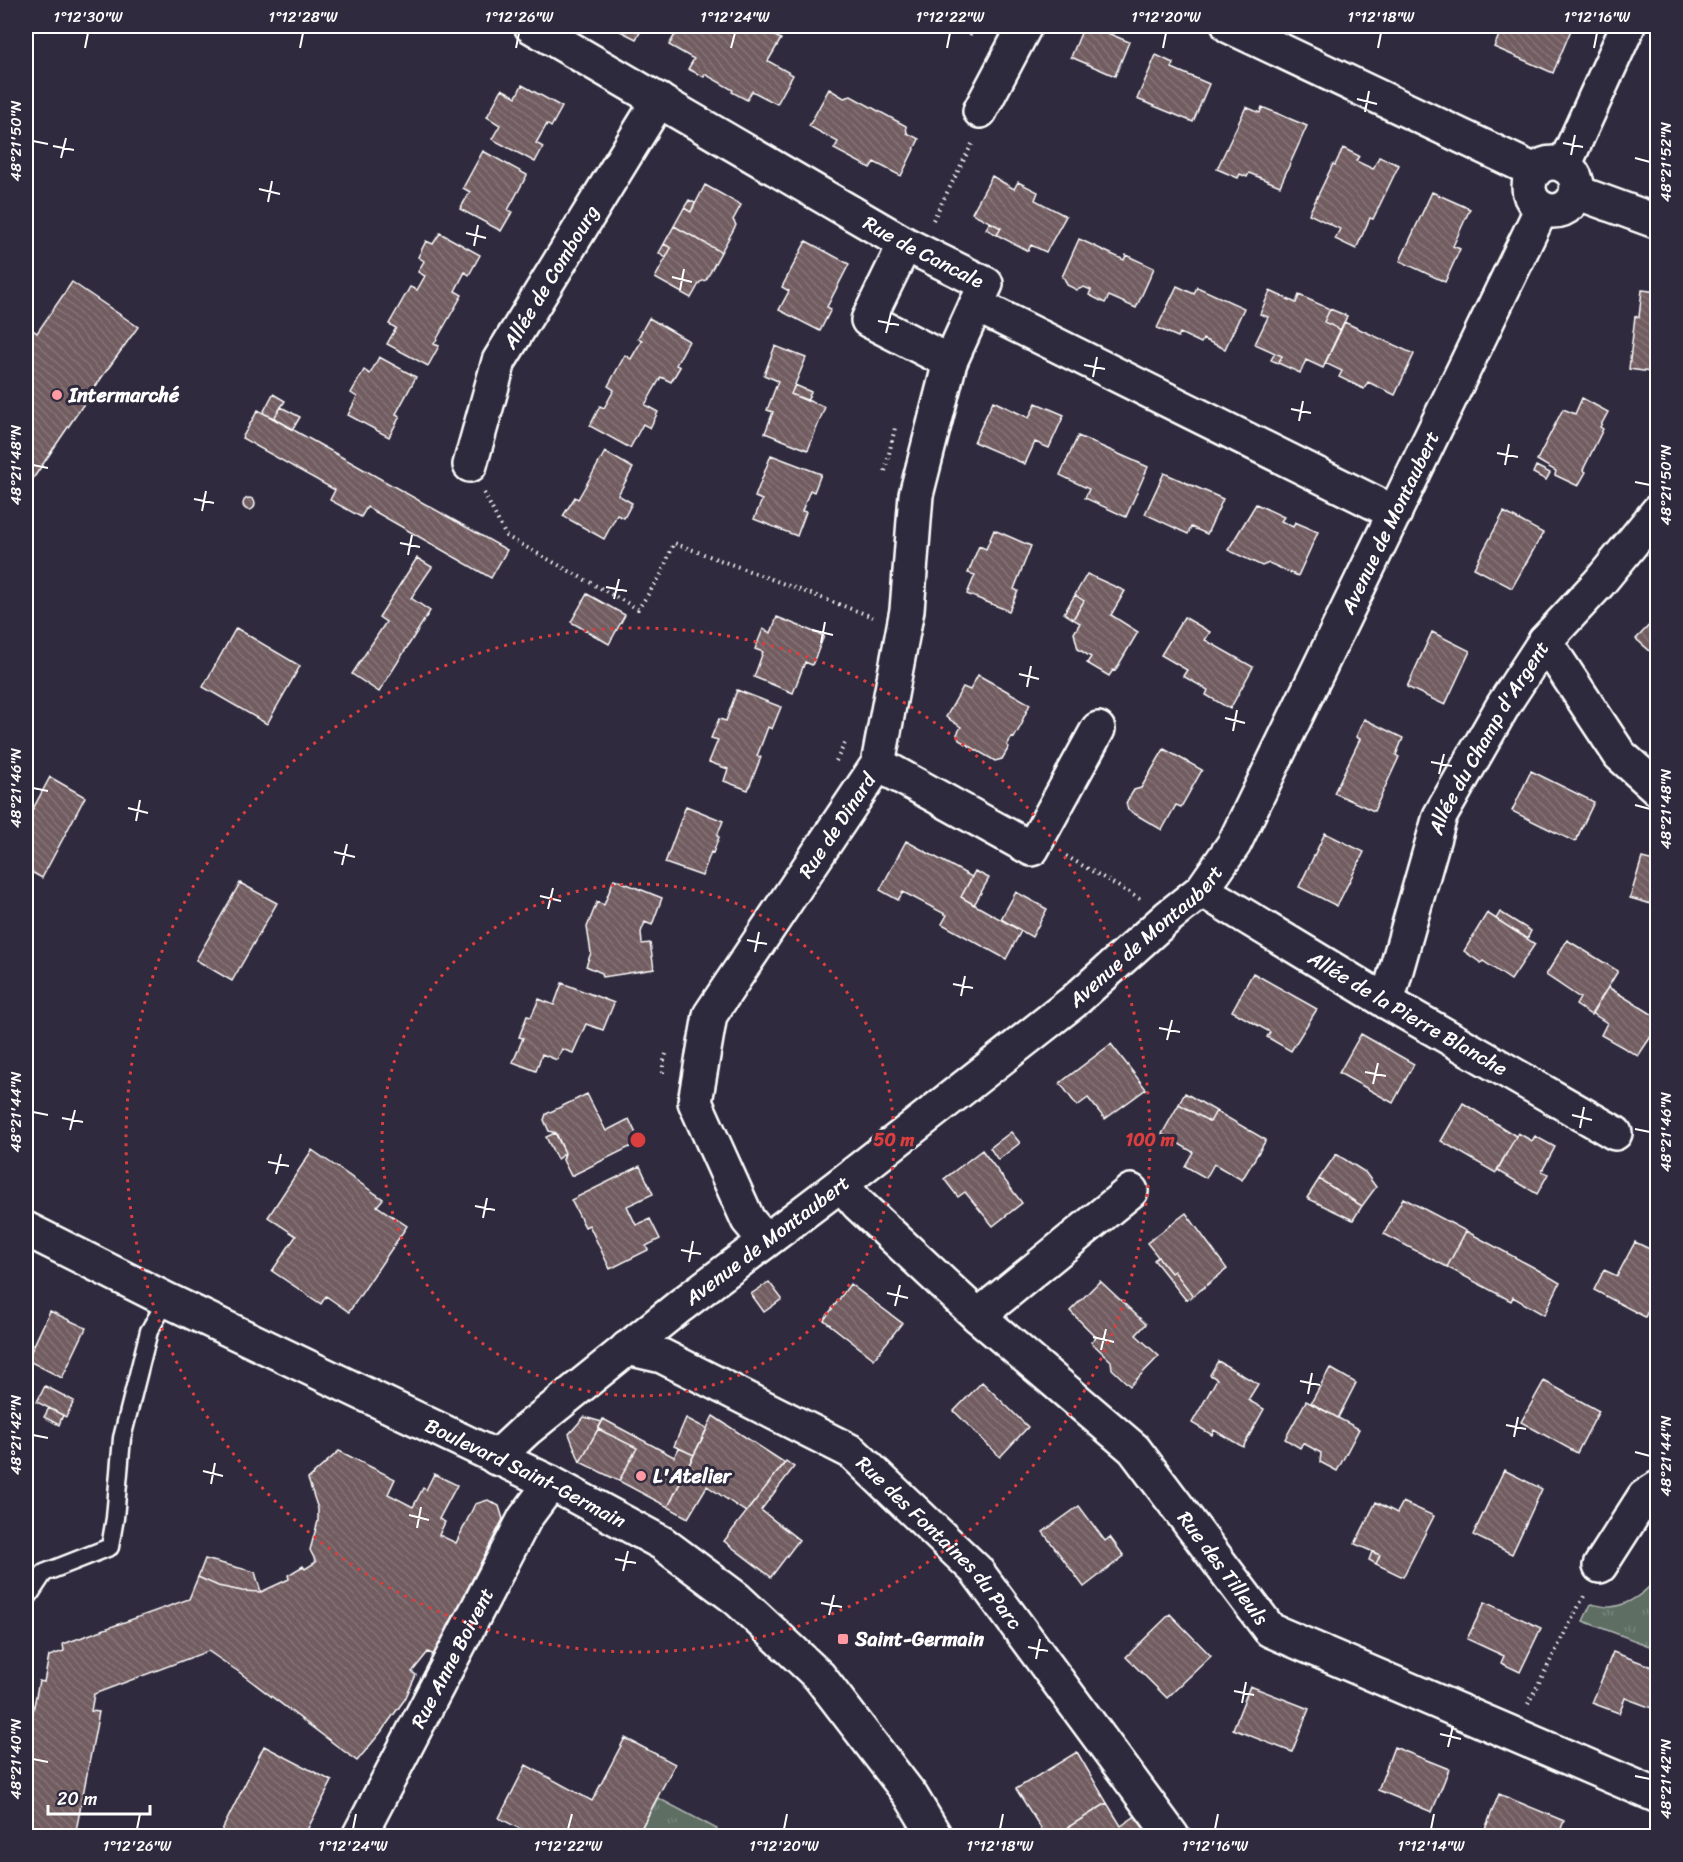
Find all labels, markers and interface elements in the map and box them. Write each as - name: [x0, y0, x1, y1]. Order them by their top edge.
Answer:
- text: 1°12'30"W: [53, 4, 123, 30]
- text: 1°12'28"W: [268, 4, 338, 30]
- text: 1°12'26"W: [485, 4, 554, 30]
- text: 1°12'24"W: [700, 4, 770, 30]
- text: 1°12'22"W: [916, 4, 985, 30]
- text: 1°12'20"W: [1131, 4, 1201, 30]
- text: 1°12'18"W: [1348, 4, 1415, 30]
- text: 1°12'16"W: [1564, 4, 1631, 30]
- text: 48°21'50"N: [3, 100, 29, 181]
- text: 48°21'52"N: [1653, 121, 1679, 202]
- street label: Allée de Combourg: [493, 198, 609, 357]
- street label: Rue de Cancale: [856, 206, 990, 299]
- place label: Intermarché: [68, 378, 180, 413]
- marker: Intermarché: [50, 388, 64, 402]
- text: 48°21'48"N: [3, 424, 29, 505]
- street label: Avenue de Montaubert: [1331, 425, 1450, 621]
- text: 48°21'50"N: [1653, 444, 1679, 525]
- street label: Allée du Champ d'Argent: [1418, 634, 1559, 840]
- text: 48°21'46"N: [3, 747, 29, 828]
- street label: Rue de Dinard: [789, 765, 886, 886]
- text: 48°21'48"N: [1653, 768, 1679, 849]
- street label: Avenue de Montaubert: [1060, 858, 1233, 1017]
- street label: Allée de la Pierre Blanche: [1300, 941, 1514, 1086]
- text: 48°21'44"N: [3, 1071, 29, 1152]
- text: 48°21'46"N: [1653, 1091, 1679, 1172]
- text: 50 m: [874, 1124, 915, 1156]
- text: 100 m: [1126, 1124, 1175, 1156]
- centre of rings: [628, 1130, 648, 1150]
- street label: Avenue de Montaubert: [676, 1166, 858, 1315]
- text: 48°21'42"N: [3, 1394, 29, 1475]
- street label: Boulevard Saint-Germain: [419, 1408, 633, 1539]
- text: 48°21'44"N: [1653, 1415, 1679, 1496]
- street label: Rue des Fontaines du Parc: [848, 1447, 1031, 1637]
- place label: L'Atelier: [653, 1459, 733, 1494]
- marker: L'Atelier: [634, 1469, 648, 1483]
- street label: Rue des Tilleuls: [1168, 1503, 1278, 1634]
- street label: Rue Anne Boivent: [401, 1581, 504, 1735]
- place label: Saint-Germain: [854, 1622, 984, 1657]
- marker: Saint-Germain: [836, 1632, 850, 1646]
- text: 48°21'40"N: [3, 1718, 29, 1800]
- text: 48°21'42"N: [1653, 1738, 1679, 1819]
- scale bar: [48, 1778, 150, 1816]
- text: 20 m: [57, 1783, 97, 1815]
- text: 1°12'26"W: [103, 1833, 172, 1859]
- text: 1°12'24"W: [318, 1833, 388, 1859]
- text: 1°12'22"W: [534, 1833, 603, 1859]
- text: 1°12'20"W: [749, 1833, 819, 1859]
- text: 1°12'18"W: [967, 1833, 1034, 1859]
- text: 1°12'16"W: [1182, 1833, 1249, 1859]
- text: 1°12'14"W: [1397, 1833, 1465, 1859]

